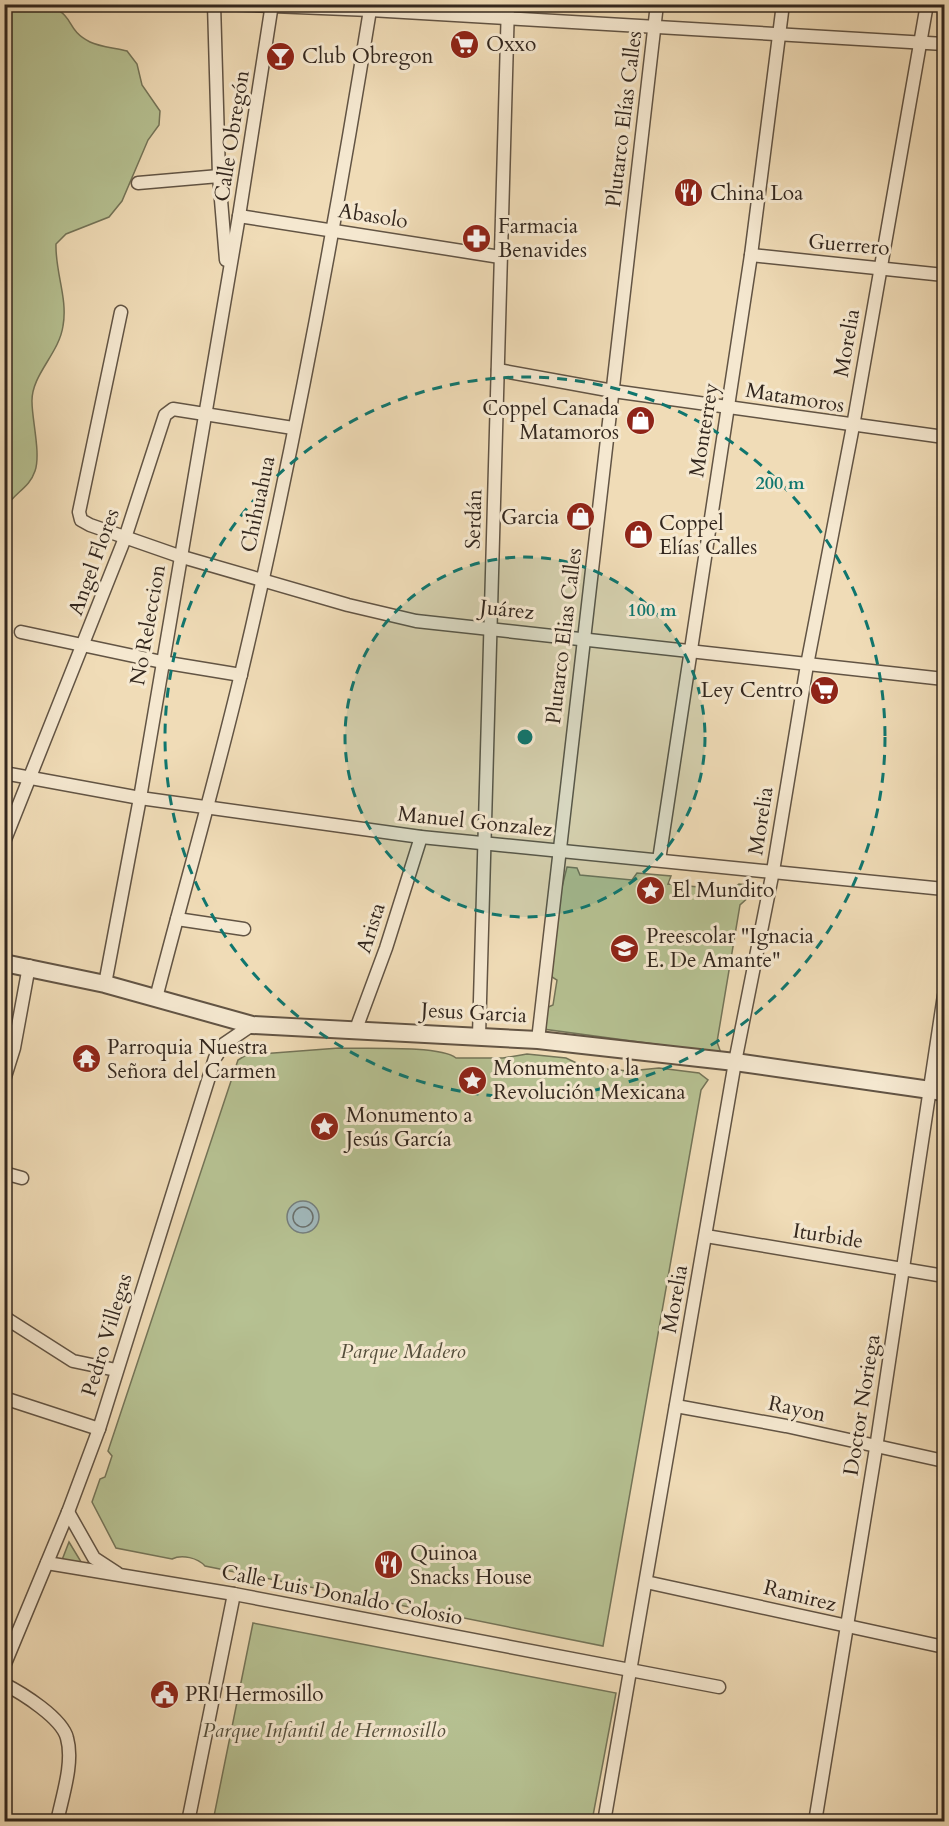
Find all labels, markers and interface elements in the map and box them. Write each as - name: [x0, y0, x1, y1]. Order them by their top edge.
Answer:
- supermarket icon: Oxxo: [449, 28, 481, 60]
- street label: Plutarco Elías Calles: [599, 29, 649, 209]
- place label: Oxxo: [486, 30, 536, 59]
- bar icon: Club Obregon: [265, 40, 297, 72]
- place label: Club Obregon: [302, 42, 434, 71]
- street label: Calle Obregón: [207, 68, 257, 204]
- restaurant icon: China Loa: [673, 177, 705, 209]
- place label: China Loa: [710, 179, 803, 208]
- street label: Abasolo: [336, 196, 410, 236]
- place label: Farmacia Benavides: [498, 212, 587, 265]
- pharmacy icon: Farmacia Benavides: [461, 222, 493, 254]
- street label: Guerrero: [807, 227, 891, 263]
- street label: Morelia: [827, 307, 867, 379]
- street label: Matamoros: [743, 376, 847, 420]
- street label: Monterrey: [682, 381, 726, 479]
- place label: Coppel Canada Matamoros: [482, 394, 619, 447]
- shop icon: Coppel Canada Matamoros: [624, 404, 656, 436]
- street label: Chihuahua: [234, 453, 282, 555]
- text: 200 m: [755, 471, 805, 496]
- street label: Serdán: [458, 488, 490, 549]
- shop icon: Garcia: [564, 501, 596, 533]
- place label: Garcia: [501, 503, 559, 532]
- street label: Angel Flores: [61, 504, 127, 620]
- place label: Coppel Elías Calles: [659, 509, 757, 562]
- shop icon: Coppel Elías Calles: [622, 519, 654, 551]
- street label: Plutarco Elias Calles: [539, 546, 589, 726]
- street label: No Releccion: [123, 562, 173, 688]
- street label: Juárez: [476, 592, 536, 627]
- text: 100 m: [627, 598, 677, 623]
- supermarket icon: Ley Centro: [808, 674, 840, 706]
- place label: Ley Centro: [701, 676, 803, 705]
- centre of rings: [515, 727, 535, 747]
- street label: Morelia: [741, 785, 781, 857]
- street label: Manuel Gonzalez: [396, 799, 554, 845]
- place icon: El Mundito: [635, 874, 667, 906]
- place label: El Mundito: [672, 876, 774, 905]
- street label: Arista: [349, 899, 393, 957]
- place label: Preescolar "Ignacia E. De Amante": [646, 922, 814, 975]
- school or university icon: Preescolar "Ignacia E. De Amante": [609, 932, 641, 964]
- street label: Jesus Garcia: [417, 996, 528, 1030]
- place label: Parroquia Nuestra Señora del Carmen: [107, 1033, 277, 1086]
- temple icon: Parroquia Nuestra Señora del Carmen: [70, 1043, 102, 1075]
- place label: Monumento a la Revolución Mexicana: [493, 1054, 686, 1107]
- place icon: Monumento a la Revolución Mexicana: [456, 1064, 488, 1096]
- place label: Monumento a Jesús García: [343, 1101, 473, 1154]
- place icon: Monumento a Jesús García: [309, 1111, 341, 1143]
- street label: Iturbide: [791, 1216, 865, 1256]
- street label: Morelia: [655, 1263, 695, 1335]
- street label: Pedro Villegas: [75, 1270, 139, 1400]
- street label: Doctor Noriega: [837, 1332, 887, 1478]
- park label: Parque Madero: [340, 1337, 466, 1366]
- street label: Rayon: [766, 1389, 828, 1429]
- place label: Quinoa Snacks House: [410, 1539, 532, 1592]
- restaurant icon: Quinoa Snacks House: [373, 1549, 405, 1581]
- street label: Calle Luis Donaldo Colosio: [219, 1557, 465, 1633]
- street label: Ramirez: [761, 1573, 840, 1619]
- public building icon: PRI Hermosillo: [148, 1678, 180, 1710]
- place label: PRI Hermosillo: [185, 1680, 324, 1709]
- park label: Parque Infantil de Hermosillo: [202, 1716, 446, 1745]

